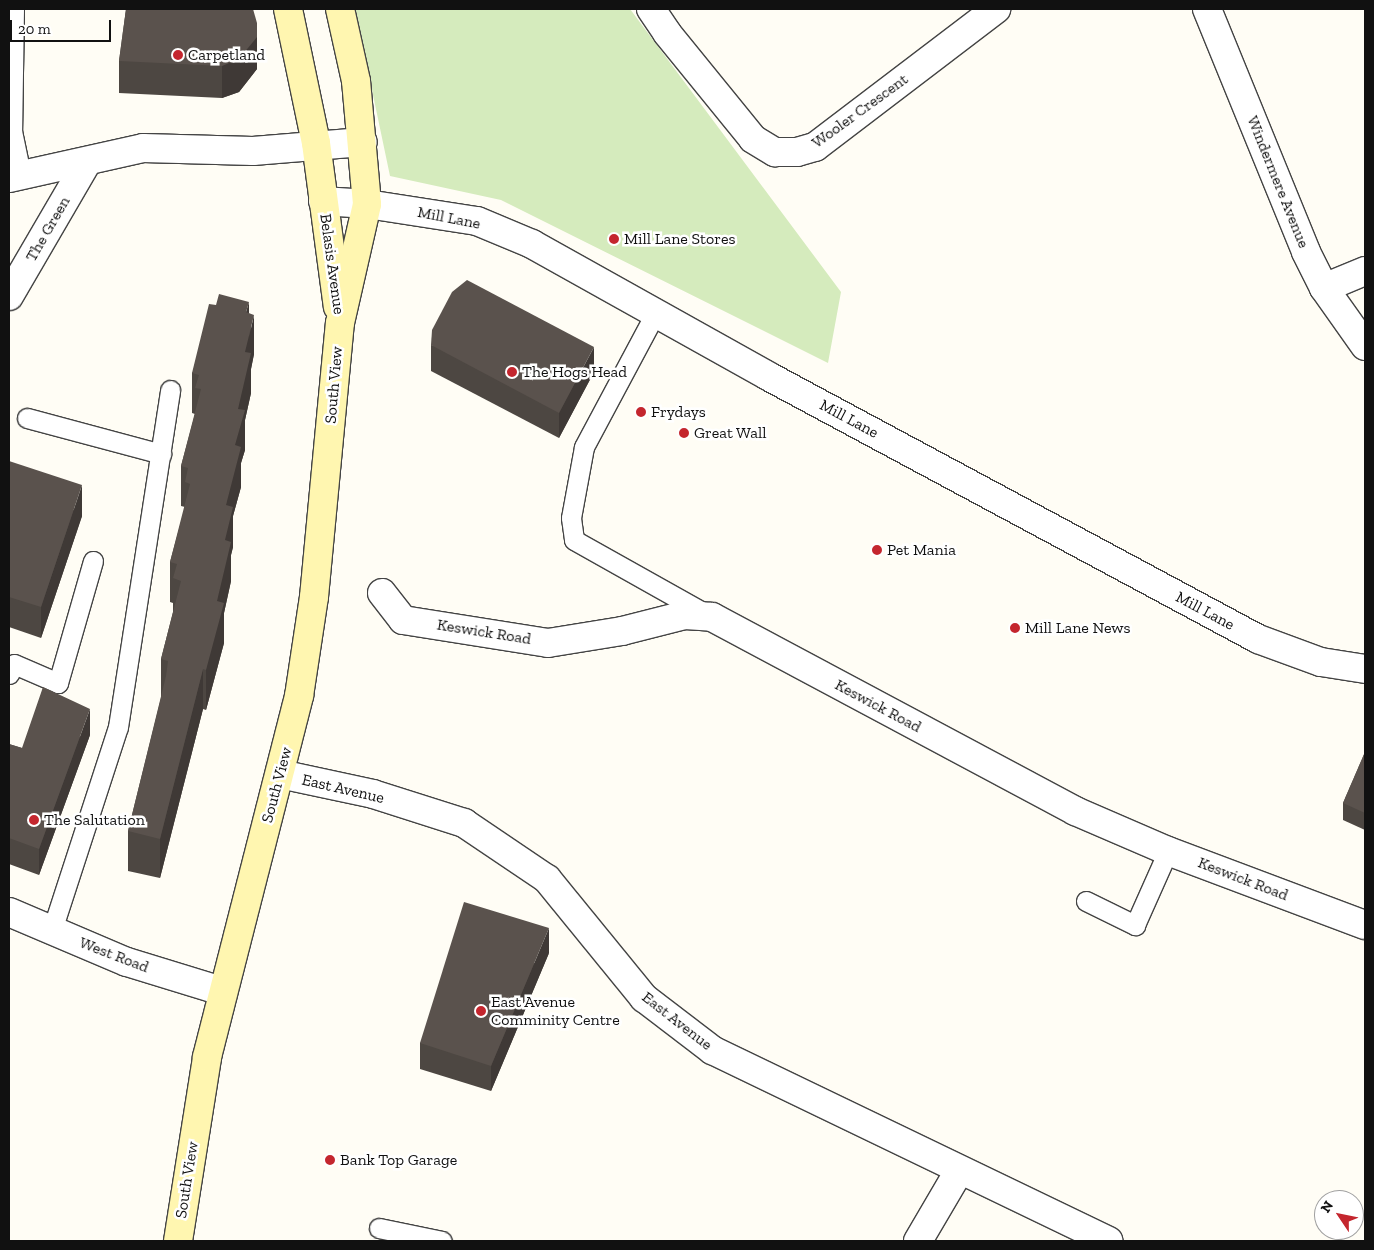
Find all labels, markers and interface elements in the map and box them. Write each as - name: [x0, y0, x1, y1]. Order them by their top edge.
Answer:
- scale bar: [12, 10, 114, 42]
- text: 20 m: [18, 20, 51, 38]
- place label: Carpetland: [188, 45, 265, 65]
- marker: Carpetland: [172, 49, 184, 61]
- street label: Wooler Crescent: [808, 70, 912, 152]
- street label: Windermere Avenue: [1243, 113, 1313, 251]
- street label: The Green: [22, 193, 74, 265]
- street label: Mill Lane: [416, 202, 482, 234]
- street label: Belasis Avenue: [315, 212, 349, 316]
- place label: Mill Lane Stores: [624, 229, 735, 249]
- marker: Mill Lane Stores: [608, 233, 620, 245]
- street label: South View: [321, 345, 347, 425]
- place label: The Hogs Head: [522, 362, 627, 382]
- marker: The Hogs Head: [506, 366, 518, 378]
- street label: Mill Lane: [816, 396, 882, 442]
- place label: Frydays: [651, 402, 706, 422]
- marker: Frydays: [635, 406, 647, 418]
- place label: Great Wall: [694, 423, 767, 443]
- marker: Great Wall: [678, 427, 690, 439]
- place label: Pet Mania: [887, 540, 956, 560]
- marker: Pet Mania: [871, 544, 883, 556]
- street label: Mill Lane: [1172, 588, 1238, 634]
- street label: Keswick Road: [436, 615, 532, 649]
- place label: Mill Lane News: [1025, 618, 1130, 638]
- marker: Mill Lane News: [1009, 622, 1021, 634]
- street label: Keswick Road: [832, 675, 924, 737]
- street label: South View: [258, 745, 296, 825]
- street label: East Avenue: [300, 770, 386, 808]
- place label: The Salutation: [44, 810, 145, 830]
- marker: The Salutation: [28, 814, 40, 826]
- street label: Keswick Road: [1195, 853, 1291, 905]
- street label: West Road: [77, 933, 151, 977]
- street label: East Avenue: [638, 987, 716, 1055]
- place label: East Avenue Comminity Centre: [491, 992, 620, 1030]
- marker: East Avenue Comminity Centre: [475, 1005, 487, 1017]
- street label: South View: [171, 1140, 203, 1220]
- place label: Bank Top Garage: [340, 1150, 458, 1170]
- marker: Bank Top Garage: [324, 1154, 336, 1166]
- north arrow: [1314, 1190, 1364, 1240]
- text: N: [1317, 1198, 1337, 1216]

